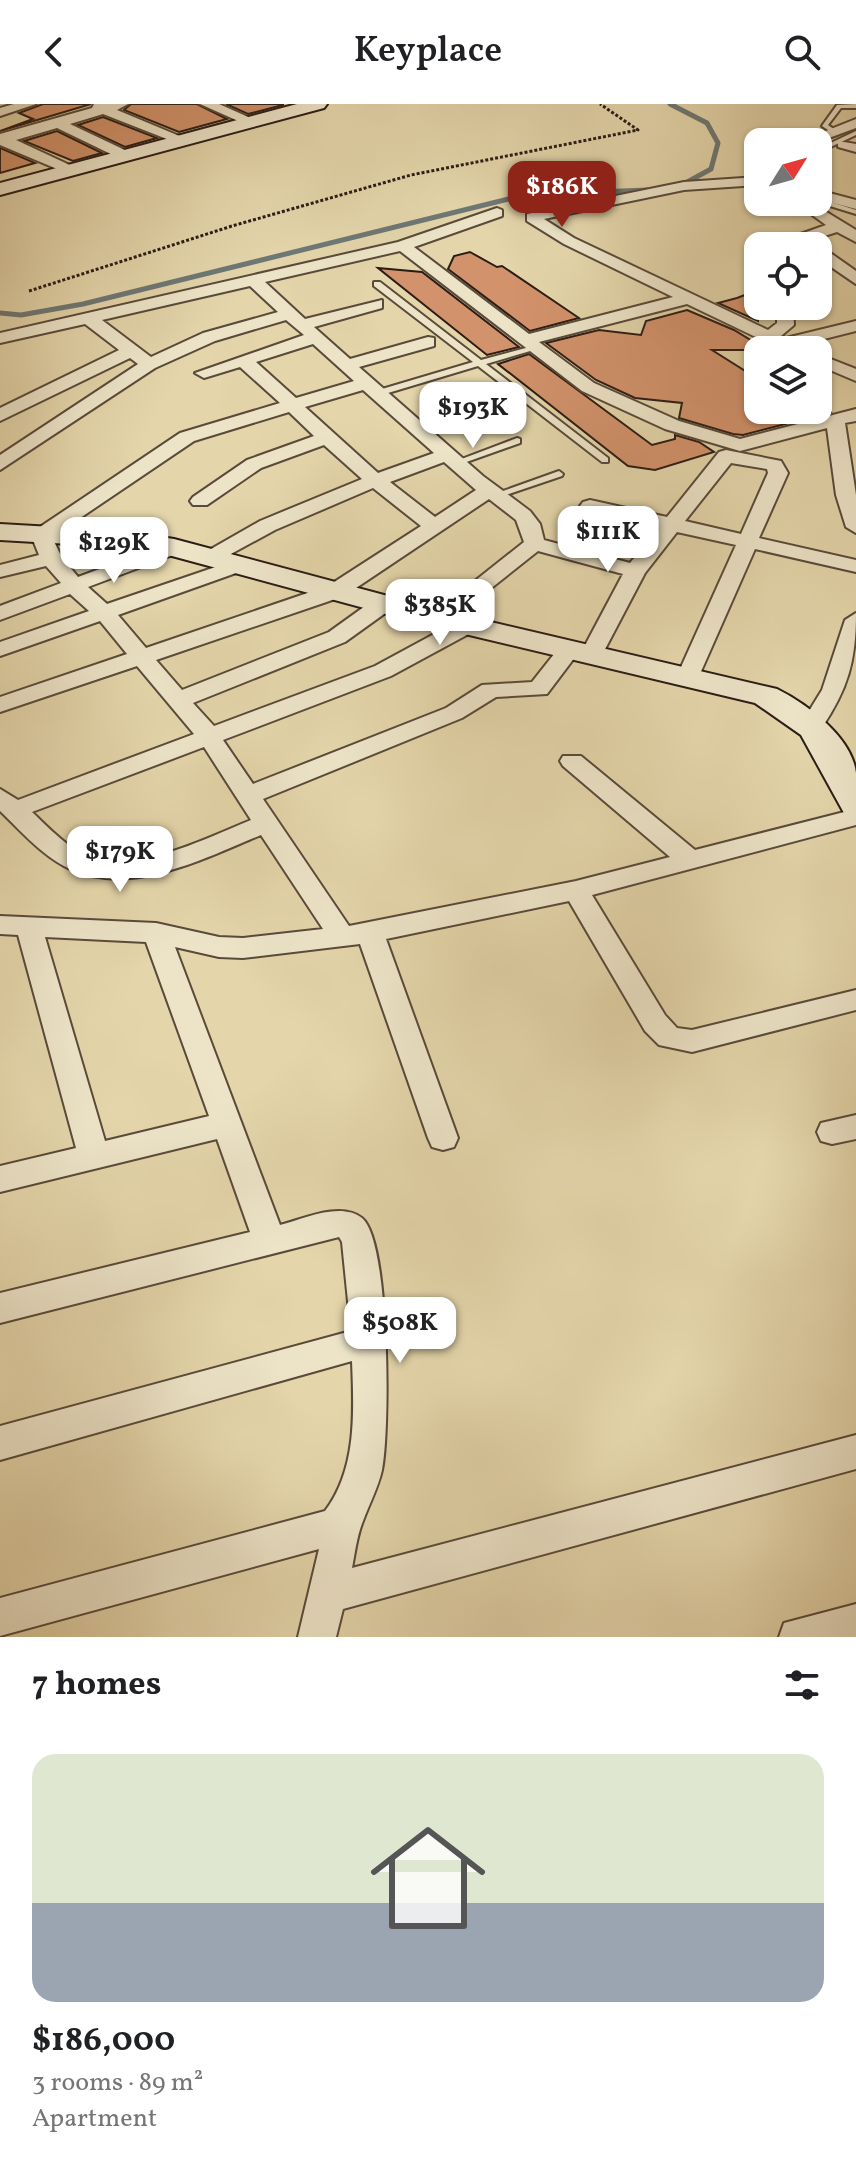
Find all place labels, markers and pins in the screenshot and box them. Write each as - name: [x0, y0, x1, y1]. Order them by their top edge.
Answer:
- pin: $186K: [506, 161, 618, 229]
- pin: $193K: [417, 382, 529, 450]
- pin: $111K: [552, 506, 664, 574]
- pin: $129K: [58, 517, 170, 585]
- pin: $385K: [384, 579, 496, 647]
- pin: $179K: [64, 826, 176, 894]
- pin: $508K: [344, 1297, 456, 1365]

